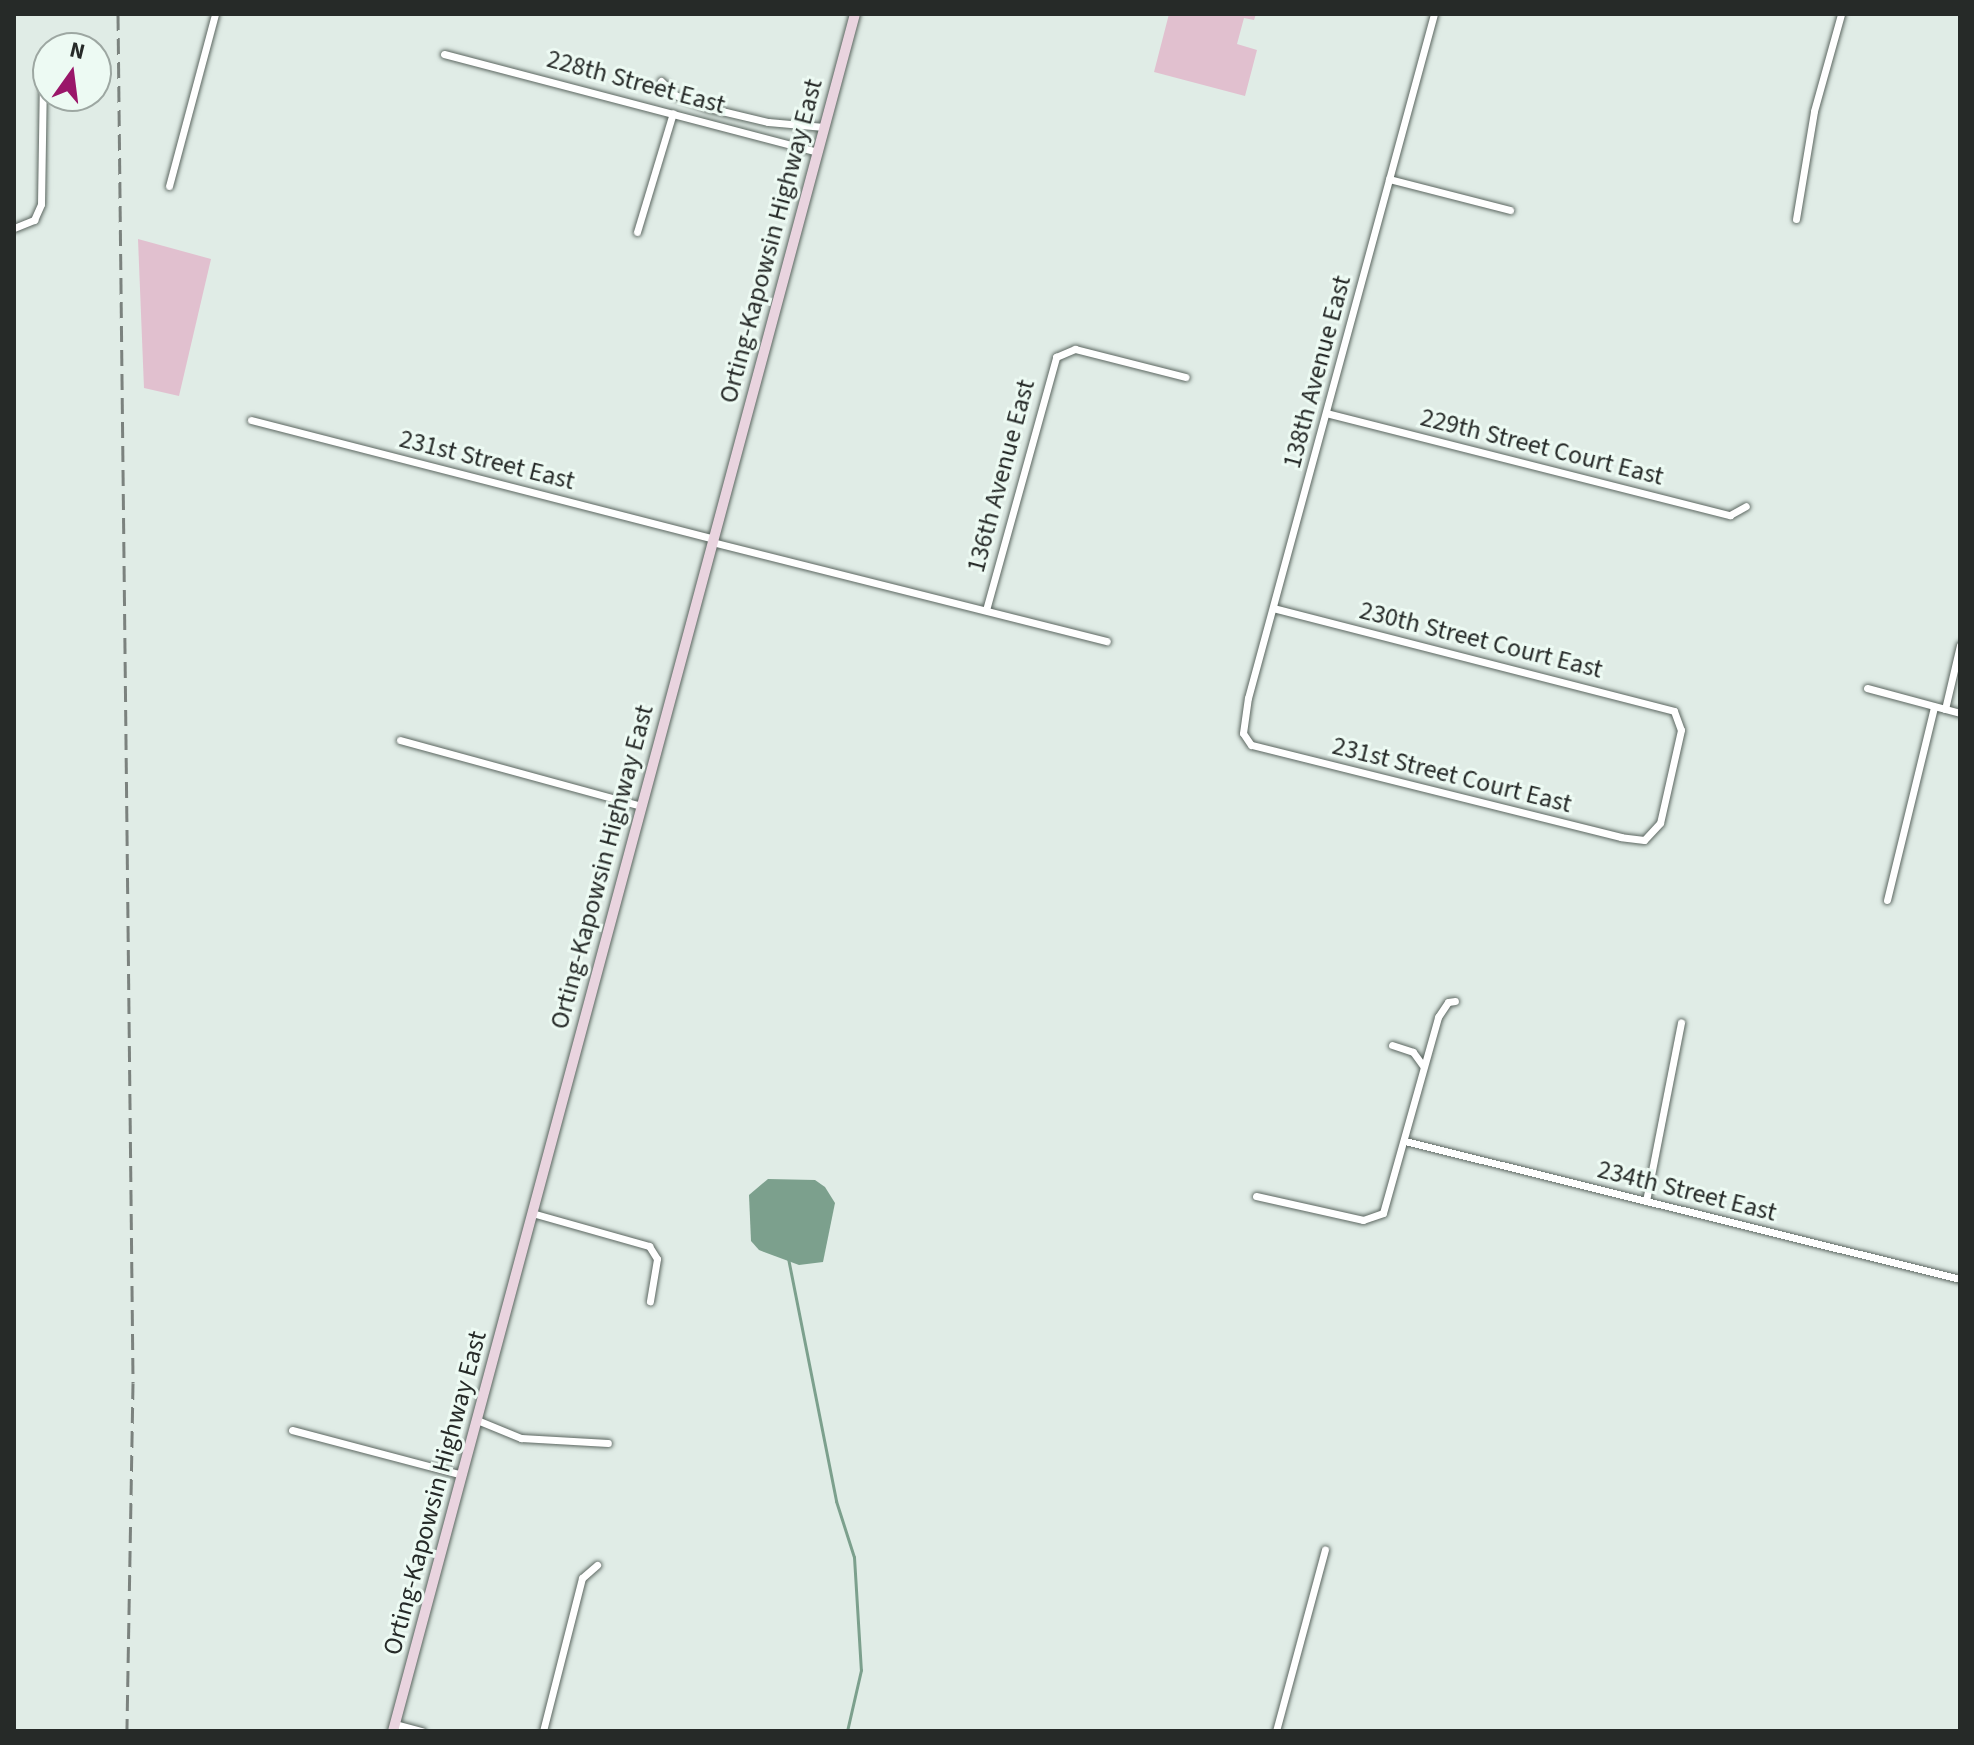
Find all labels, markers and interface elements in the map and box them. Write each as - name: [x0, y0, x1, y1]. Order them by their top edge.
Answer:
- north arrow: [32, 32, 112, 112]
- text: N: [66, 33, 88, 68]
- street label: 228th Street East: [543, 43, 729, 121]
- street label: Orting-Kapowsin Highway East: [713, 76, 829, 406]
- street label: 138th Avenue East: [1276, 272, 1358, 472]
- street label: 136th Avenue East: [960, 376, 1042, 576]
- street label: 229th Street Court East: [1417, 402, 1667, 492]
- street label: 231st Street East: [396, 423, 578, 497]
- street label: 230th Street Court East: [1356, 595, 1606, 685]
- street label: Orting-Kapowsin Highway East: [544, 702, 660, 1032]
- street label: 231st Street Court East: [1329, 730, 1575, 820]
- street label: 234th Street East: [1594, 1154, 1780, 1228]
- street label: Orting-Kapowsin Highway East: [377, 1328, 493, 1658]

